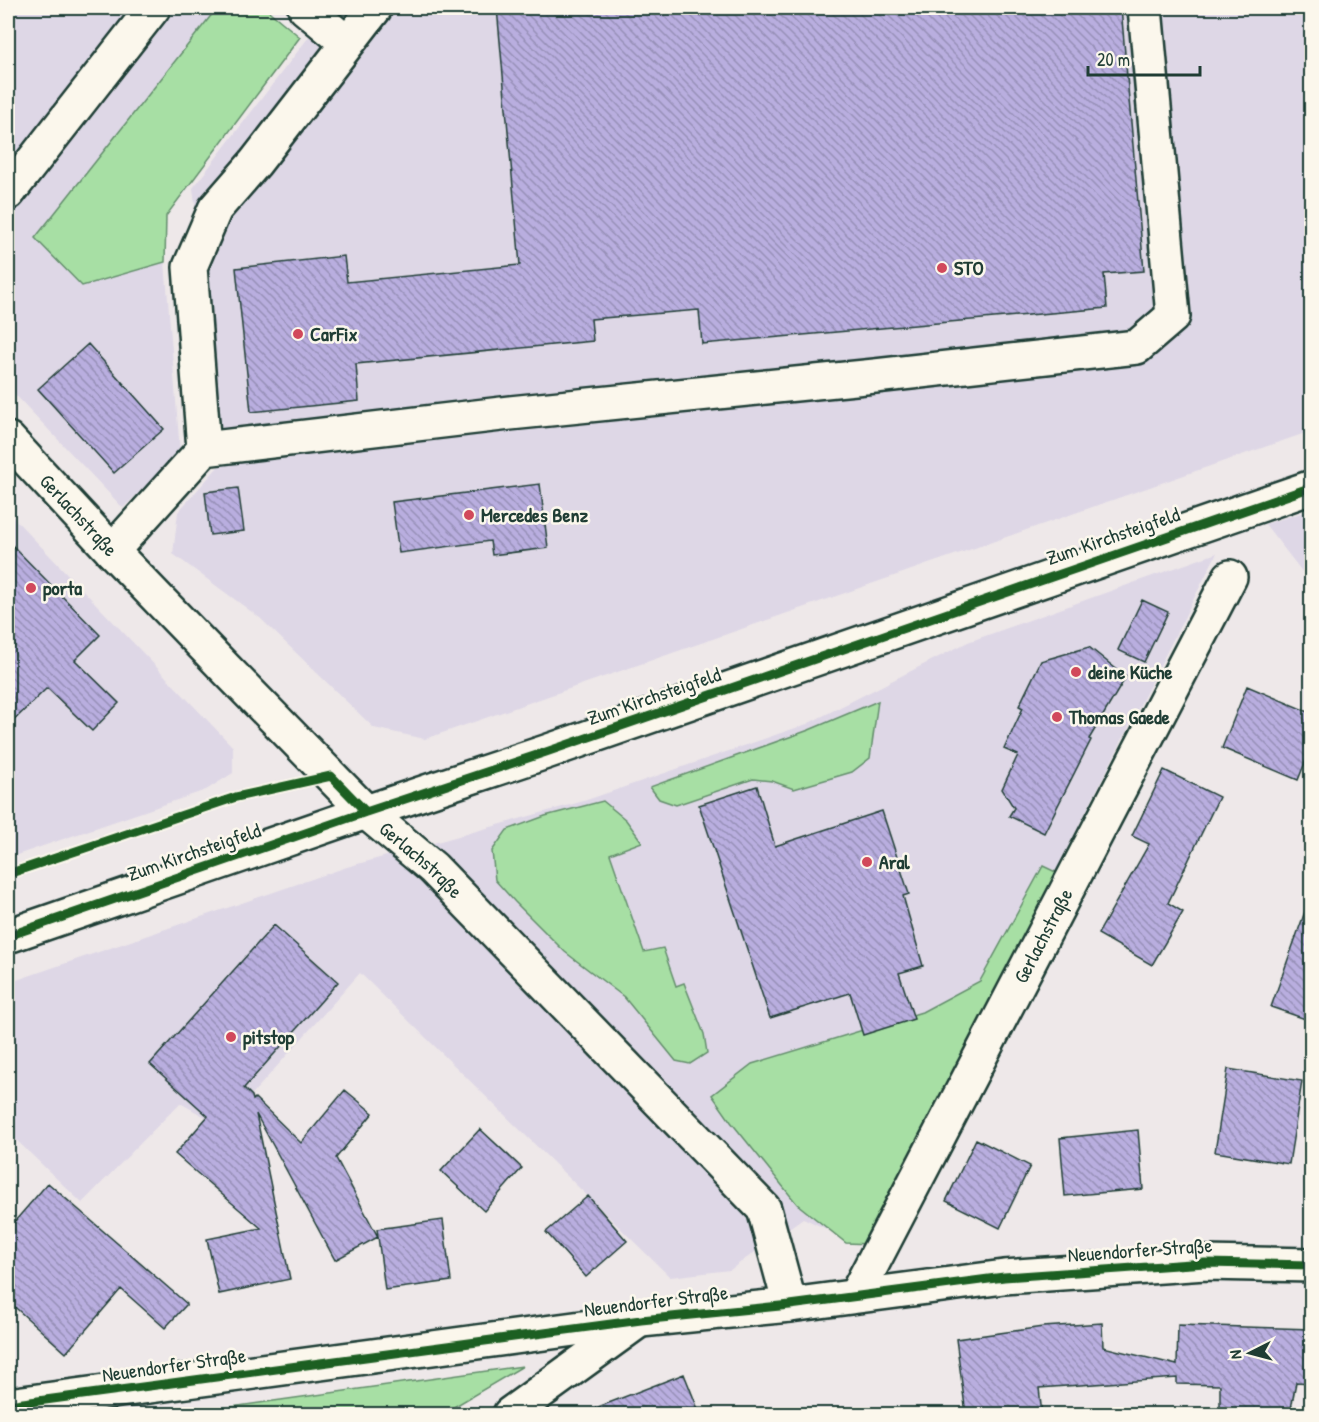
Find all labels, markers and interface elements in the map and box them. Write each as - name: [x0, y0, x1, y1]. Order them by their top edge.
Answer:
- scale bar: [1088, 39, 1200, 77]
- text: 20 m: [1097, 47, 1130, 72]
- place label: STO: [954, 254, 984, 281]
- marker: STO: [935, 261, 949, 275]
- place label: CarFix: [310, 320, 357, 347]
- marker: CarFix: [291, 327, 305, 341]
- street label: Gerlachstraße: [34, 468, 124, 562]
- street label: Zum Kirchsteigfeld: [1043, 500, 1183, 571]
- place label: Mercedes Benz: [481, 501, 588, 528]
- marker: Mercedes Benz: [462, 508, 476, 522]
- place label: porta: [43, 574, 82, 602]
- marker: porta: [24, 581, 38, 595]
- place label: deine Küche: [1088, 658, 1172, 685]
- street label: Zum Kirchsteigfeld: [584, 660, 724, 731]
- marker: deine Küche: [1069, 665, 1083, 679]
- place label: Thomas Gaede: [1068, 703, 1170, 730]
- marker: Thomas Gaede: [1050, 710, 1064, 724]
- street label: Gerlachstraße: [374, 815, 469, 904]
- street label: Zum Kirchsteigfeld: [124, 816, 264, 887]
- place label: Aral: [879, 848, 910, 875]
- marker: Aral: [860, 855, 874, 869]
- street label: Gerlachstraße: [1007, 883, 1079, 988]
- place label: pitstop: [243, 1023, 295, 1051]
- marker: pitstop: [224, 1030, 238, 1044]
- street label: Neuendorfer Straße: [1067, 1231, 1213, 1268]
- street label: Neuendorfer Straße: [582, 1278, 729, 1323]
- north arrow: [1220, 1323, 1280, 1383]
- street label: Neuendorfer Straße: [100, 1341, 248, 1388]
- text: N: [1224, 1349, 1246, 1360]

